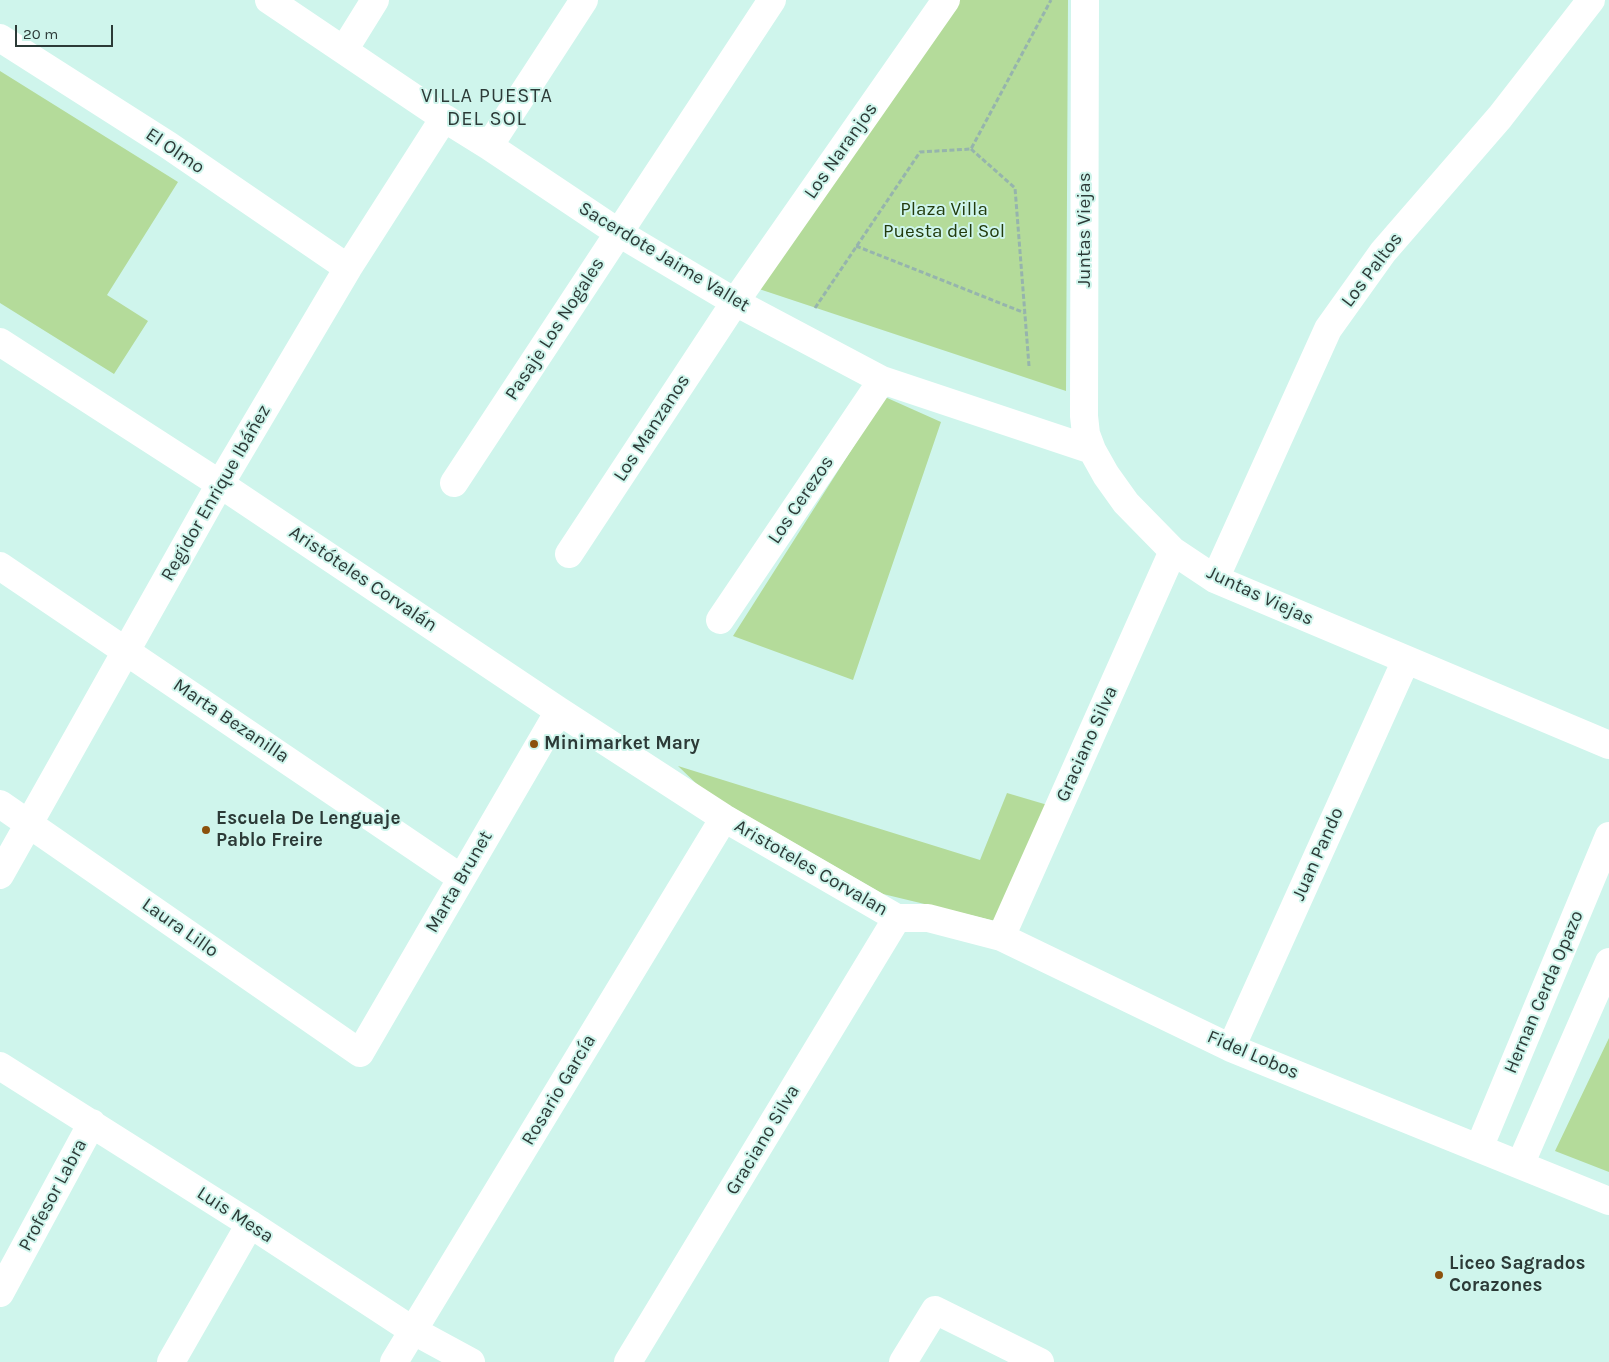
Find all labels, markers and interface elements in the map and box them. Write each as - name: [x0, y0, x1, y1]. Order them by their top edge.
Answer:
- scale bar: [18, 15, 115, 47]
- text: 20 m: [23, 25, 58, 43]
- district label: VILLA PUESTA DEL SOL: [420, 84, 554, 131]
- street label: Los Naranjos: [799, 98, 883, 204]
- street label: El Olmo: [141, 123, 209, 179]
- street label: Juntas Viejas: [1074, 172, 1096, 288]
- street label: Sacerdote Jaime Vallet: [574, 197, 754, 317]
- park label: Plaza Villa Puesta del Sol: [883, 199, 1005, 243]
- street label: Los Paltos: [1337, 228, 1407, 312]
- street label: Pasaje Los Nogales: [500, 254, 610, 404]
- street label: Los Manzanos: [609, 370, 695, 486]
- street label: Regidor Enrique Ibáñez: [156, 401, 276, 585]
- street label: Los Cerezos: [763, 452, 839, 548]
- street label: Aristóteles Corvalán: [285, 521, 441, 637]
- street label: Juntas Viejas: [1203, 561, 1317, 631]
- street label: Marta Bezanilla: [169, 674, 293, 768]
- street label: Graciano Silva: [1051, 683, 1123, 805]
- place label: Minimarket Mary: [544, 733, 700, 755]
- marker: Minimarket Mary: [528, 738, 540, 750]
- street label: Juan Pando: [1287, 804, 1349, 904]
- place label: Escuela De Lenguaje Pablo Freire: [216, 808, 401, 852]
- street label: Aristoteles Corvalan: [730, 815, 892, 921]
- marker: Escuela De Lenguaje Pablo Freire: [200, 824, 212, 836]
- street label: Marta Brunet: [421, 827, 497, 937]
- street label: Laura Lillo: [137, 893, 223, 963]
- street label: Hernan Cerda Opazo: [1499, 907, 1589, 1077]
- street label: Fidel Lobos: [1204, 1025, 1302, 1085]
- street label: Rosario García: [517, 1030, 601, 1150]
- street label: Graciano Silva: [721, 1081, 805, 1199]
- street label: Profesor Labra: [14, 1135, 92, 1255]
- street label: Luis Mesa: [192, 1182, 278, 1248]
- place label: Liceo Sagrados Corazones: [1449, 1253, 1586, 1297]
- marker: Liceo Sagrados Corazones: [1433, 1269, 1445, 1281]

